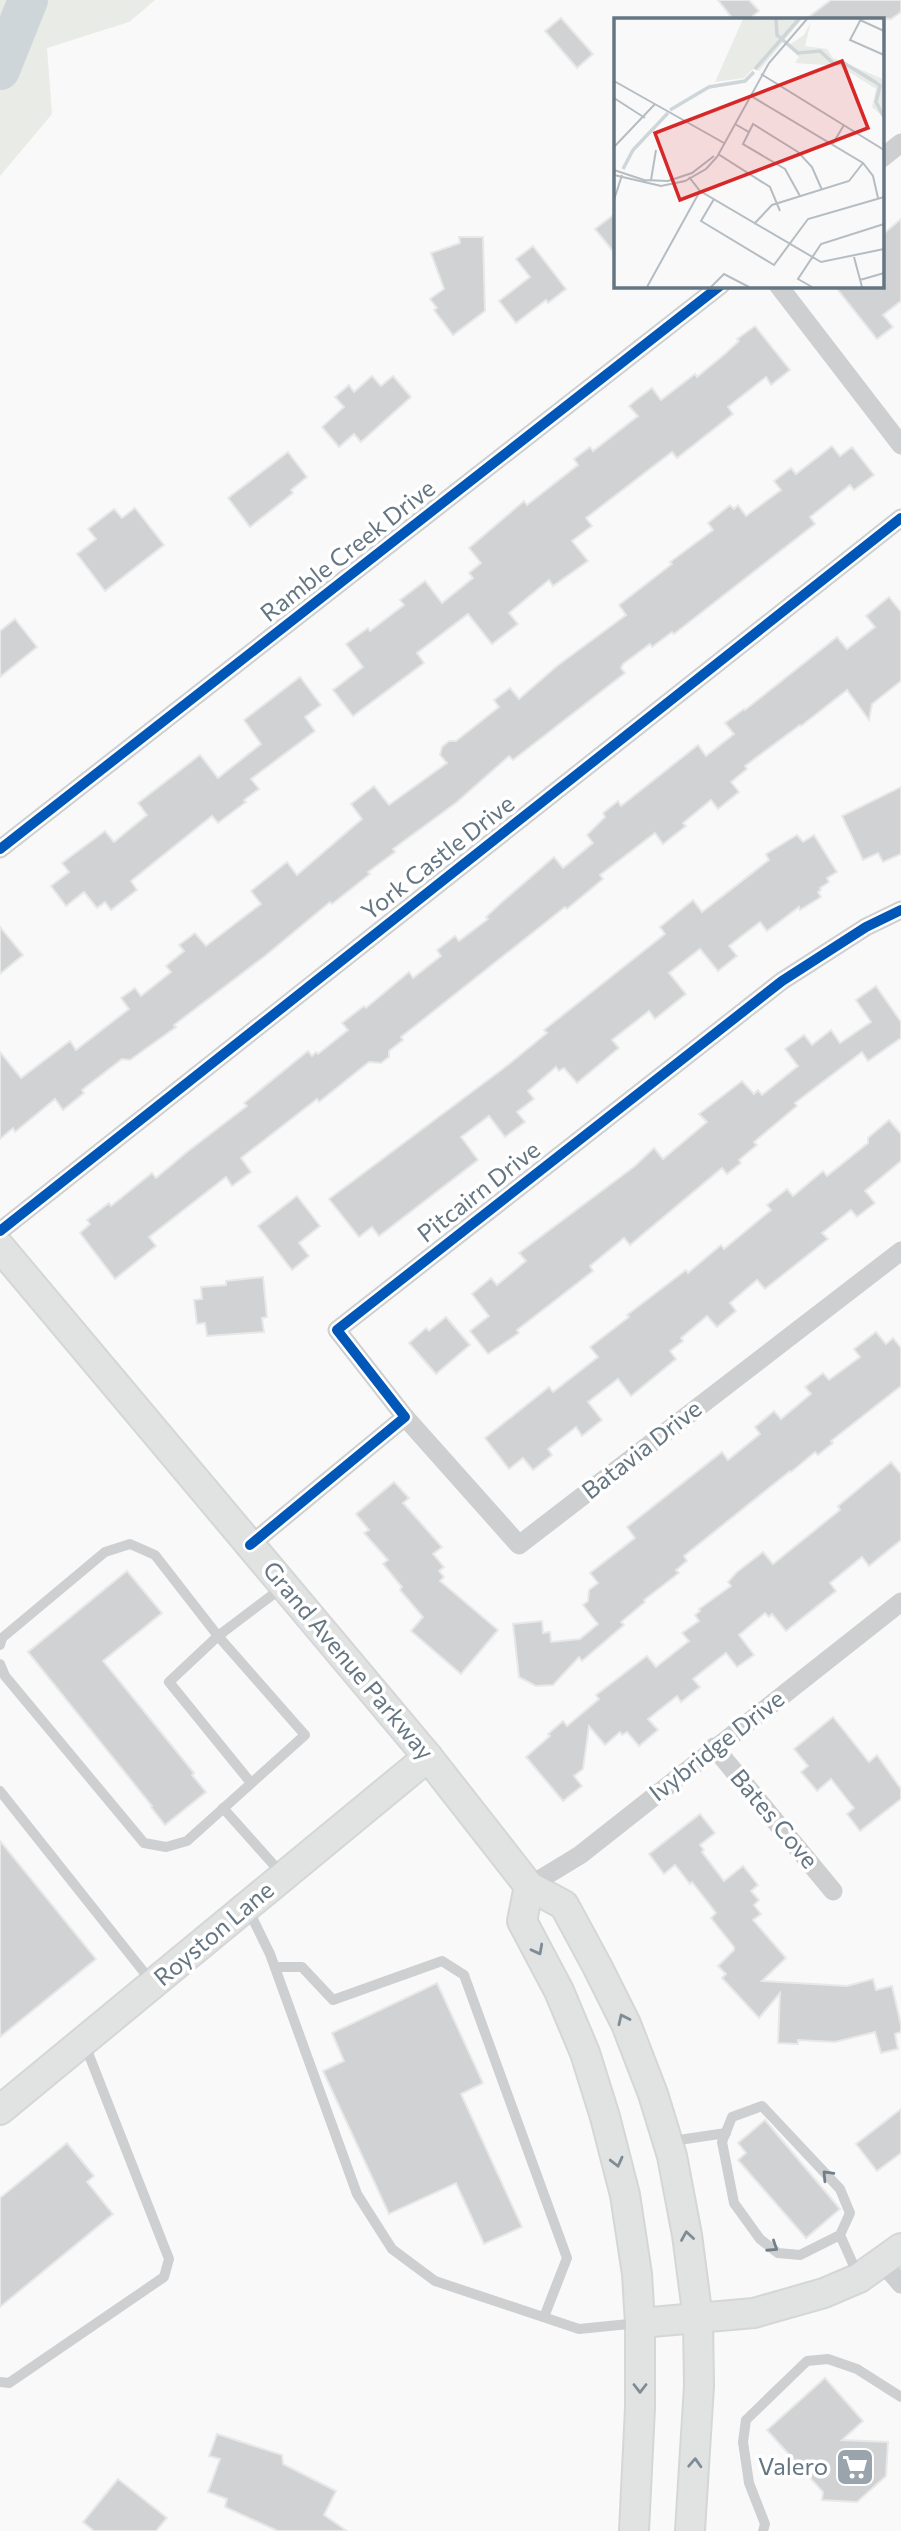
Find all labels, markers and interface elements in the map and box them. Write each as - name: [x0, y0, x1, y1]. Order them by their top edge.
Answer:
- inset map: [614, 18, 884, 287]
- street label: Ramble Creek Drive: [254, 473, 440, 627]
- street label: York Castle Drive: [355, 788, 519, 925]
- street label: Pitcairn Drive: [411, 1134, 545, 1248]
- street label: Batavia Drive: [575, 1393, 707, 1505]
- street label: Grand Avenue Parkway: [258, 1555, 441, 1765]
- street label: Ivybridge Drive: [643, 1683, 789, 1807]
- street label: Bates Cove: [725, 1762, 825, 1874]
- street label: Royston Lane: [147, 1874, 279, 1991]
- one-way arrow: [529, 1943, 543, 1955]
- one-way arrow: [617, 2014, 631, 2026]
- one-way arrow: [609, 2156, 623, 2168]
- one-way arrow: [823, 2170, 835, 2183]
- one-way arrow: [680, 2230, 695, 2242]
- one-way arrow: [765, 2239, 778, 2252]
- one-way arrow: [632, 2383, 648, 2394]
- supermarket icon: Valero: [834, 2446, 876, 2488]
- place label: Valero: [758, 2451, 828, 2480]
- one-way arrow: [687, 2457, 702, 2468]

